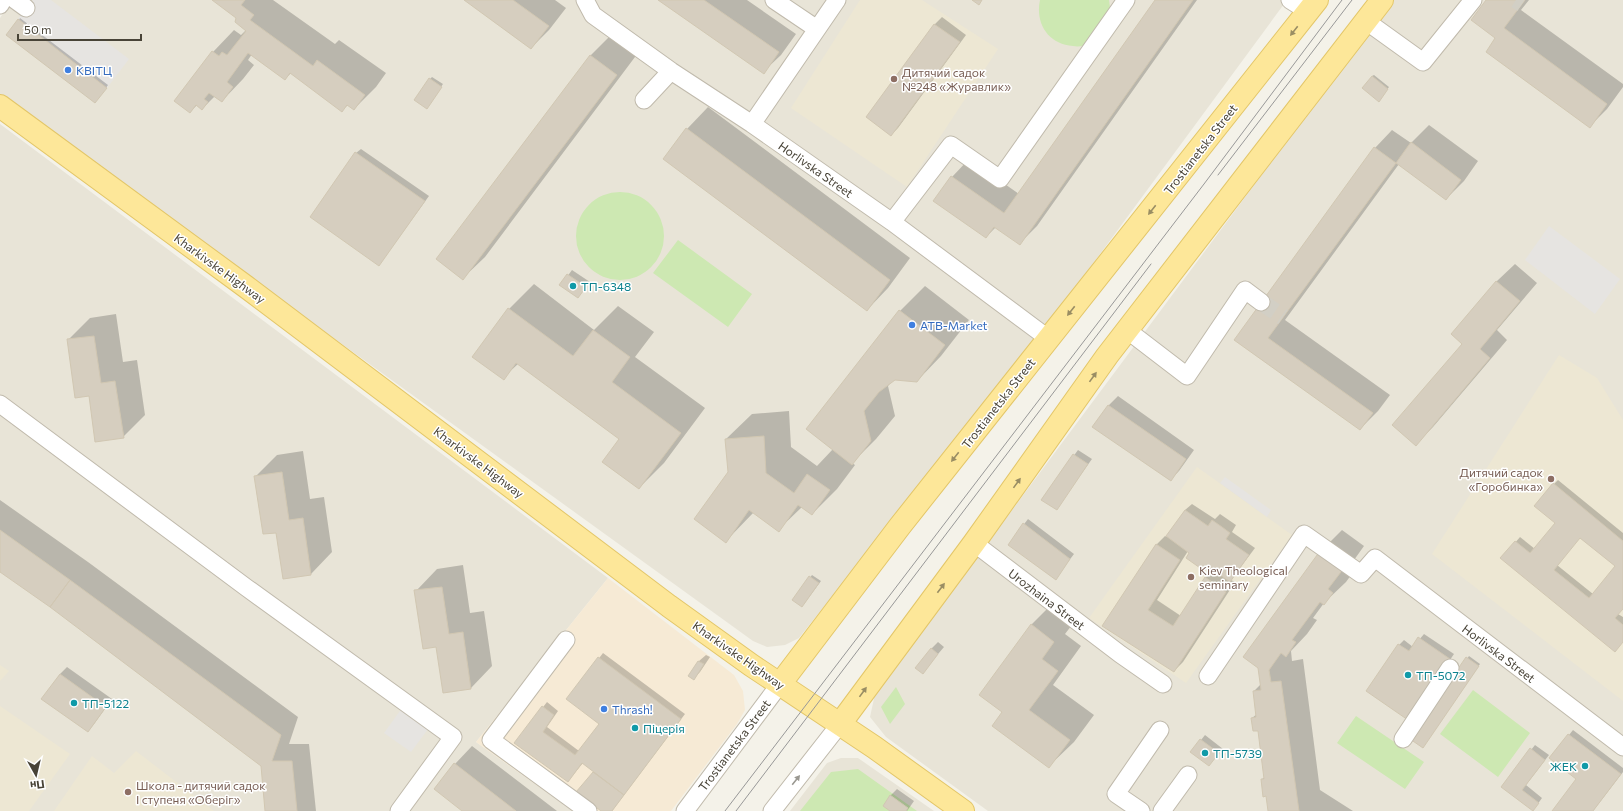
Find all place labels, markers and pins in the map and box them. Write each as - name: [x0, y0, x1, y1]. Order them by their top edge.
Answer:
- place label: КВІТЦ: [76, 63, 112, 77]
- marker: КВІТЦ: [63, 65, 73, 75]
- place label: Дитячий садок №248 «Журавлик»: [902, 65, 1011, 93]
- marker: Дитячий садок №248 «Журавлик»: [889, 74, 899, 84]
- place label: ТП-6348: [581, 279, 631, 293]
- marker: ТП-6348: [568, 281, 578, 291]
- place label: ATB-Market: [920, 318, 988, 332]
- marker: ATB-Market: [907, 320, 917, 330]
- place label: Дитячий садок «Горобинка»: [1460, 465, 1544, 493]
- marker: Дитячий садок «Горобинка»: [1546, 474, 1556, 484]
- place label: Kiev Theological seminary: [1199, 563, 1288, 591]
- marker: Kiev Theological seminary: [1186, 572, 1196, 582]
- place label: ТП-5072: [1416, 668, 1466, 682]
- marker: ТП-5072: [1403, 670, 1413, 680]
- place label: ТП-5122: [82, 696, 129, 710]
- marker: ТП-5122: [69, 698, 79, 708]
- place label: Thrash!: [612, 702, 653, 716]
- marker: Thrash!: [599, 704, 609, 714]
- place label: Піцерія: [643, 721, 685, 735]
- marker: Піцерія: [630, 723, 640, 733]
- place label: ТП-5739: [1213, 746, 1262, 760]
- marker: ТП-5739: [1200, 748, 1210, 758]
- place label: ЖЕК: [1549, 759, 1577, 773]
- marker: ЖЕК: [1580, 761, 1590, 771]
- place label: Школа - дитячий садок І ступеня «Оберіг»: [136, 778, 266, 806]
- marker: Школа - дитячий садок І ступеня «Оберіг»: [123, 787, 133, 797]

